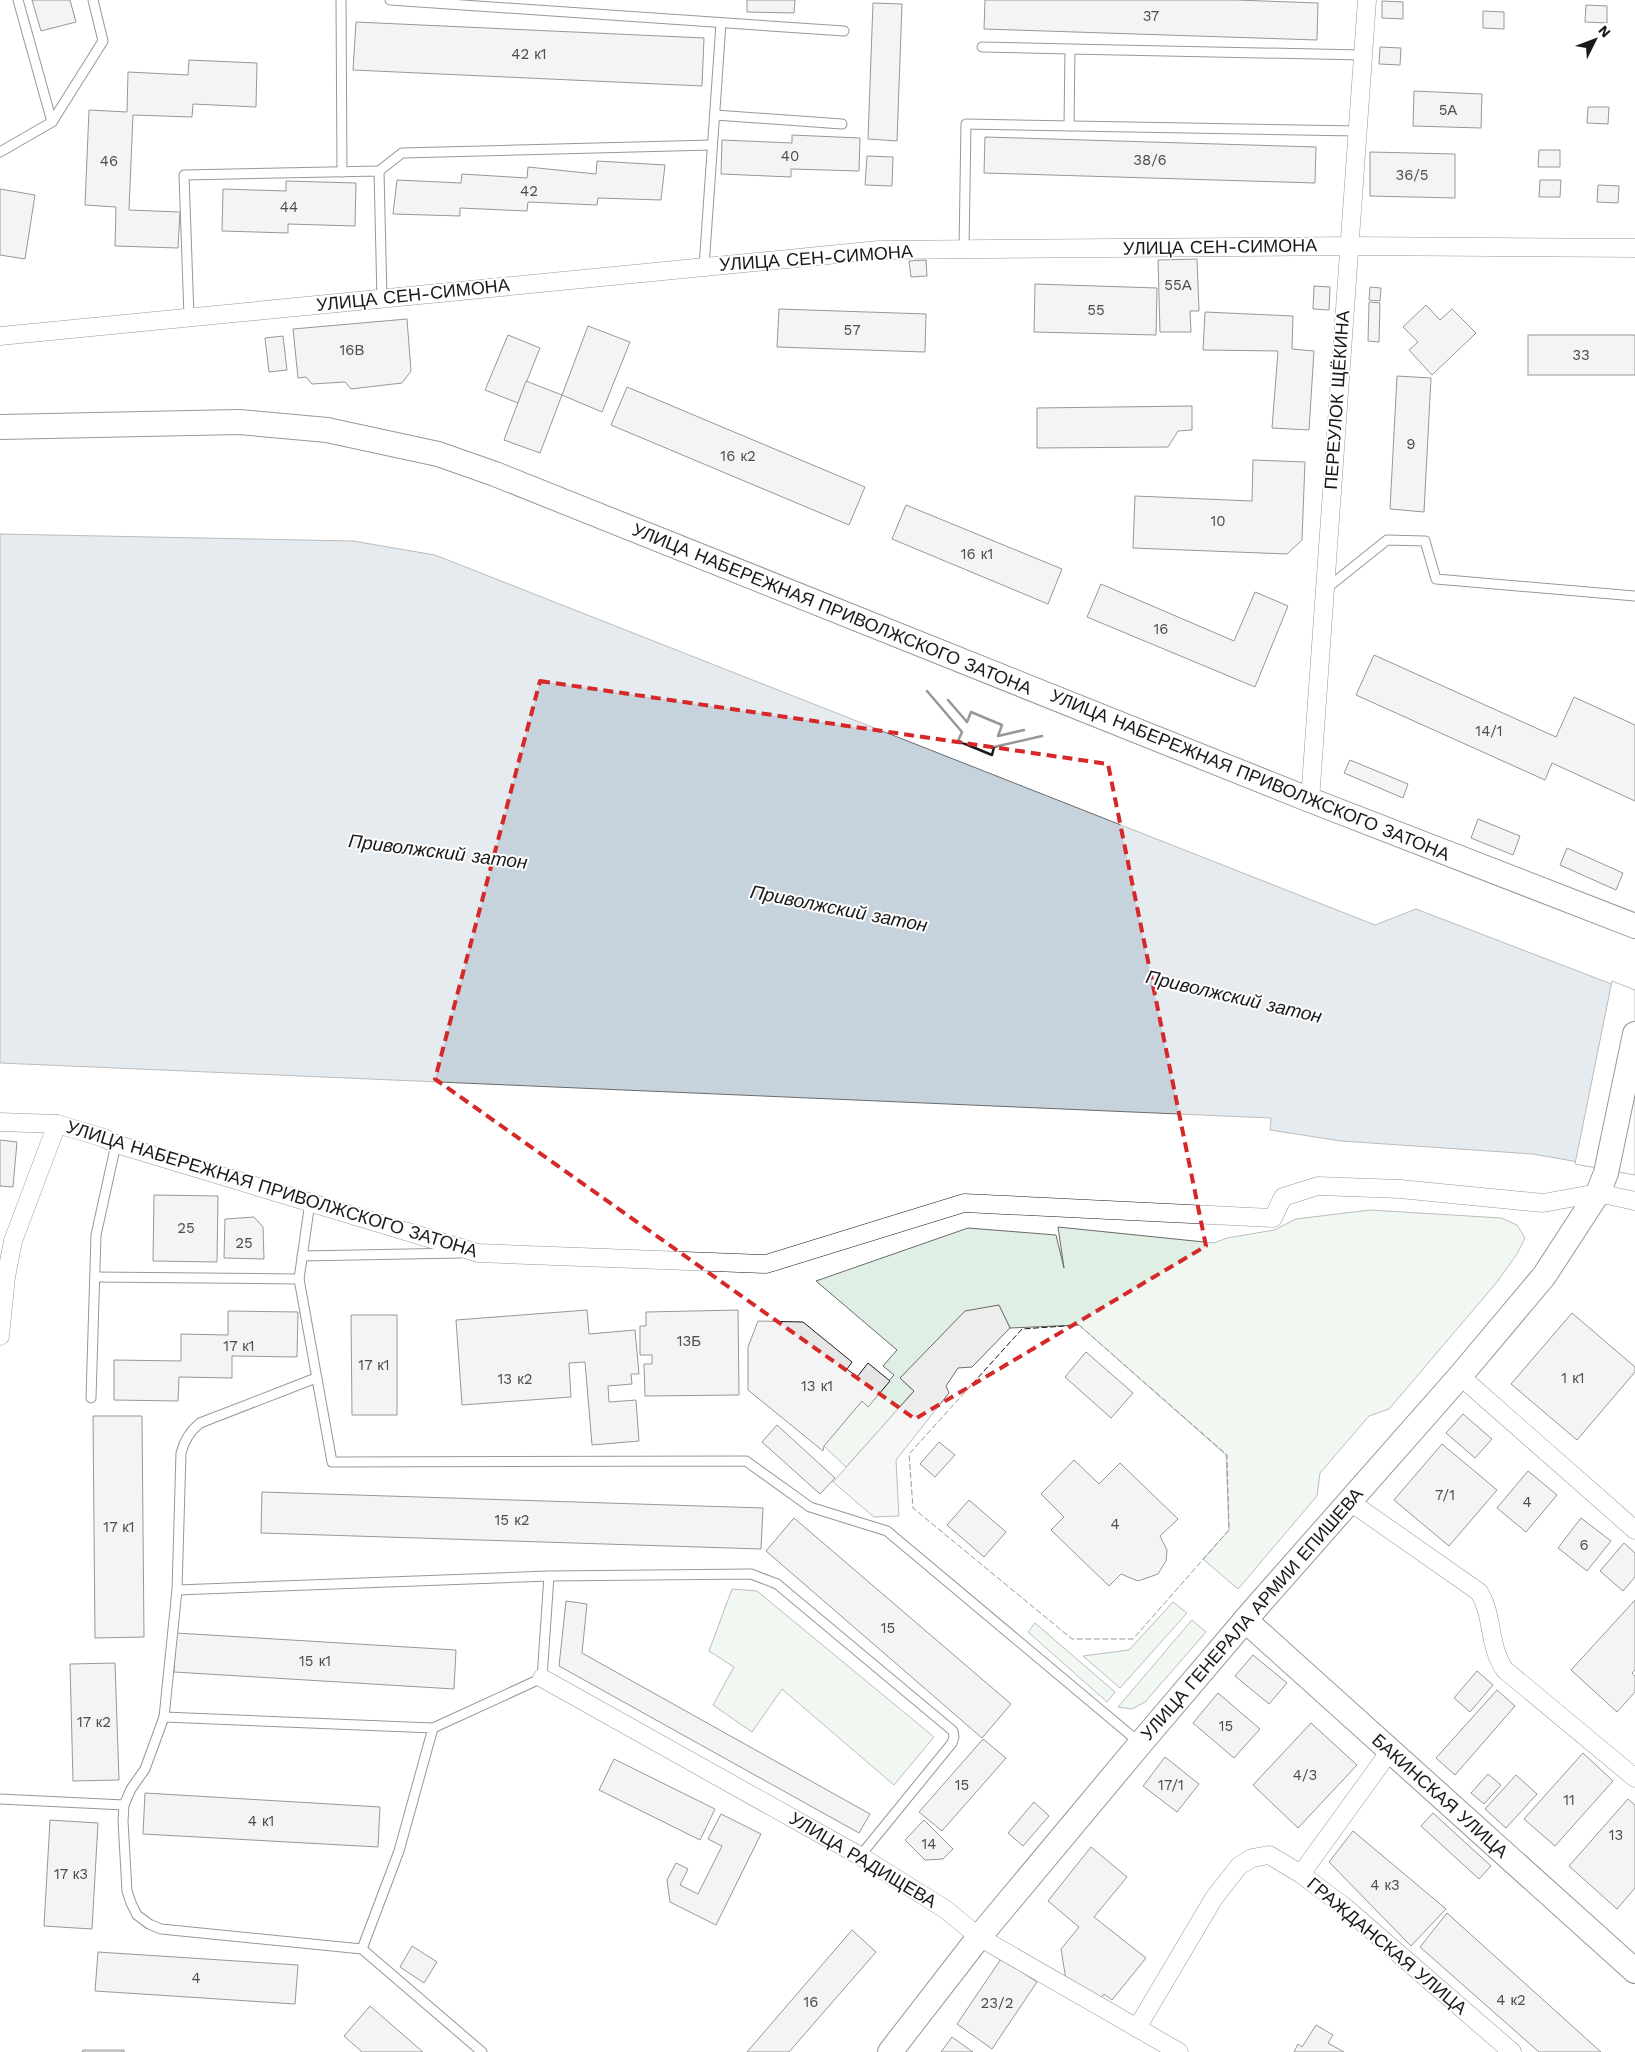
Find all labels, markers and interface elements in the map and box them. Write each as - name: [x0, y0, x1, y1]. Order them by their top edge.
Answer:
- house number: 37: [1143, 7, 1159, 25]
- north arrow: [1570, 15, 1620, 65]
- text: N: [1595, 22, 1614, 41]
- house number: 42 к1: [511, 45, 547, 63]
- house number: 5А: [1439, 101, 1457, 119]
- house number: 40: [781, 147, 799, 165]
- house number: 38/6: [1133, 151, 1167, 169]
- house number: 46: [100, 152, 118, 170]
- house number: 36/5: [1395, 166, 1429, 184]
- house number: 42: [520, 182, 538, 200]
- house number: 44: [280, 198, 298, 216]
- street label: УЛИЦА СЕН-СИМОНА: [1123, 234, 1317, 259]
- street label: УЛИЦА СЕН-СИМОНА: [718, 240, 914, 275]
- street label: УЛИЦА СЕН-СИМОНА: [315, 274, 511, 315]
- house number: 55А: [1164, 276, 1192, 294]
- house number: 55: [1087, 301, 1105, 319]
- street label: ПЕРЕУЛОК ЩЁКИНА: [1320, 310, 1353, 490]
- house number: 57: [843, 321, 861, 339]
- house number: 16В: [340, 341, 364, 359]
- house number: 33: [1572, 346, 1590, 364]
- house number: 9: [1406, 435, 1416, 453]
- house number: 16 к2: [720, 447, 756, 465]
- house number: 10: [1210, 512, 1226, 530]
- street label: УЛИЦА НАБЕРЕЖНАЯ ПРИВОЛЖСКОГО ЗАТОНА: [629, 518, 1035, 699]
- house number: 16 к1: [961, 545, 993, 563]
- house number: 16: [1154, 620, 1168, 638]
- street label: УЛИЦА НАБЕРЕЖНАЯ ПРИВОЛЖСКОГО ЗАТОНА: [1047, 684, 1453, 865]
- house number: 14/1: [1475, 722, 1503, 740]
- water label: Приволжский затон: [347, 829, 529, 874]
- water label: Приволжский затон: [748, 880, 930, 937]
- water label: Приволжский затон: [1144, 965, 1325, 1028]
- street label: УЛИЦА НАБЕРЕЖНАЯ ПРИВОЛЖСКОГО ЗАТОНА: [64, 1116, 480, 1261]
- house number: 25: [177, 1219, 195, 1237]
- house number: 25: [235, 1234, 253, 1252]
- house number: 13Б: [677, 1332, 701, 1350]
- house number: 17 к1: [223, 1337, 255, 1355]
- house number: 17 к1: [358, 1356, 390, 1374]
- house number: 1 к1: [1561, 1369, 1585, 1387]
- house number: 13 к2: [497, 1370, 533, 1388]
- house number: 13 к1: [801, 1377, 833, 1395]
- street label: УЛИЦА ГЕНЕРАЛА АРМИИ ЕПИШЕВА: [1136, 1483, 1367, 1744]
- house number: 7/1: [1435, 1486, 1455, 1504]
- house number: 4: [1522, 1493, 1532, 1511]
- house number: 15 к2: [494, 1511, 530, 1529]
- house number: 4: [1110, 1515, 1120, 1533]
- house number: 17 к1: [103, 1518, 135, 1536]
- house number: 6: [1579, 1536, 1589, 1554]
- house number: 15: [881, 1619, 895, 1637]
- house number: 15 к1: [299, 1652, 331, 1670]
- house number: 17 к2: [77, 1713, 111, 1731]
- house number: 15: [1219, 1717, 1233, 1735]
- street label: БАКИНСКАЯ УЛИЦА: [1368, 1729, 1513, 1862]
- house number: 4/3: [1293, 1766, 1317, 1784]
- house number: 15: [955, 1776, 969, 1794]
- house number: 17/1: [1158, 1776, 1184, 1794]
- house number: 11: [1563, 1791, 1575, 1809]
- street label: УЛИЦА РАДИЩЕВА: [786, 1807, 941, 1912]
- house number: 4 к1: [248, 1812, 274, 1830]
- house number: 13: [1609, 1826, 1623, 1844]
- house number: 14: [921, 1835, 937, 1853]
- house number: 17 к3: [54, 1865, 88, 1883]
- street label: ГРАЖДАНСКАЯ УЛИЦА: [1303, 1873, 1471, 2019]
- house number: 4 к3: [1370, 1876, 1400, 1894]
- house number: 4: [191, 1969, 201, 1987]
- house number: 4 к2: [1496, 1991, 1526, 2009]
- house number: 16: [804, 1993, 818, 2011]
- house number: 23/2: [981, 1994, 1013, 2012]

